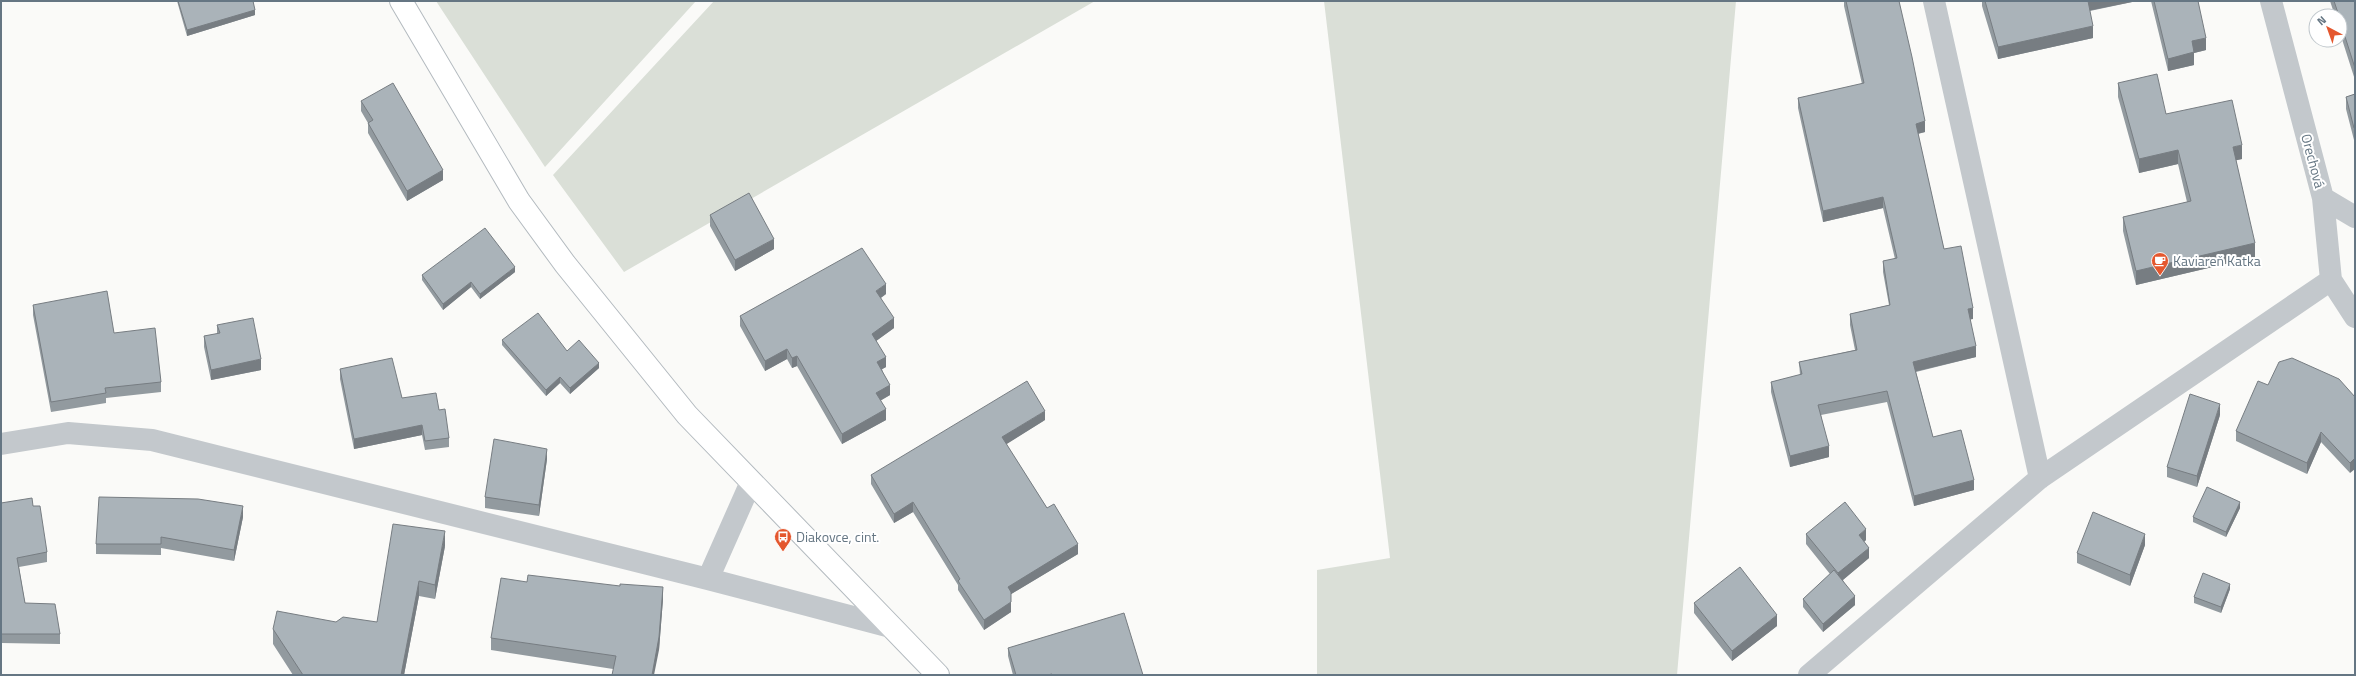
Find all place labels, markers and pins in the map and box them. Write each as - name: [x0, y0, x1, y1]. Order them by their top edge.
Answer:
- place label: Kaviareň Katka: [2173, 250, 2261, 271]
- cafe icon: Kaviareň Katka: [2150, 251, 2170, 276]
- place label: Diakovce, cint.: [796, 526, 879, 547]
- bus stop icon: Diakovce, cint.: [773, 527, 793, 552]

